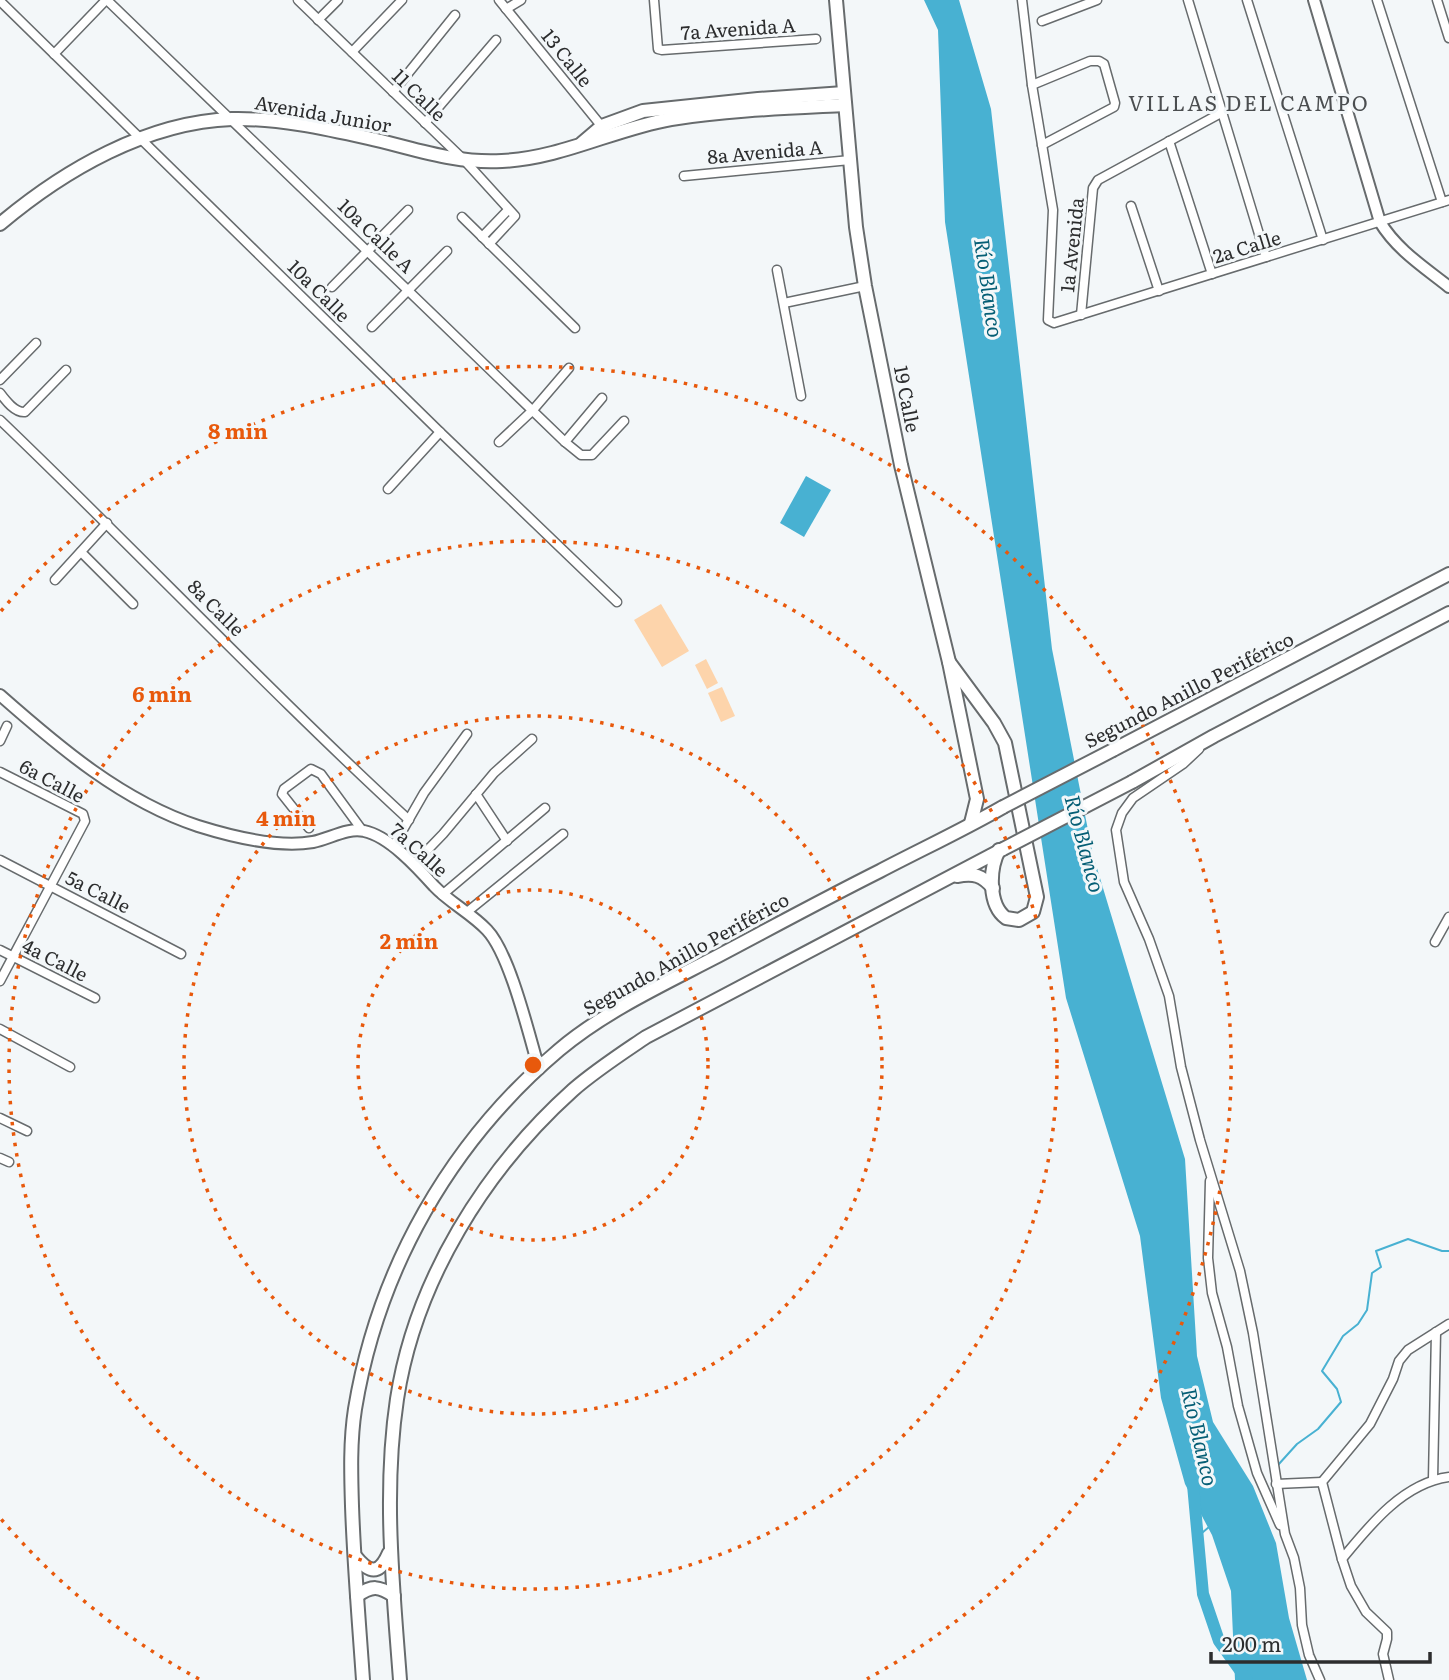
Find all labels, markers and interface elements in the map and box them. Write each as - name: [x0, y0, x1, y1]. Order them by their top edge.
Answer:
- street label: 7a Avenida A: [680, 10, 796, 46]
- street label: 13 Calle: [536, 22, 600, 93]
- street label: 11 Calle: [387, 62, 453, 127]
- district label: VILLAS DEL CAMPO: [1128, 86, 1370, 117]
- street label: Avenida Junior: [253, 87, 394, 139]
- street label: 8a Avenida A: [706, 132, 824, 170]
- street label: 10a Calle A: [332, 192, 421, 279]
- street label: 1a Avenida: [1052, 195, 1090, 294]
- street label: 2a Calle: [1209, 222, 1284, 270]
- water label: Río Blanco: [968, 236, 1013, 339]
- street label: 10a Calle: [282, 253, 357, 328]
- street label: 19 Calle: [888, 363, 928, 435]
- text: 8 min: [208, 414, 268, 445]
- street label: 8a Calle: [182, 573, 252, 642]
- street label: Segundo Anillo Periférico: [1079, 624, 1298, 754]
- text: 6 min: [132, 677, 192, 708]
- street label: 6a Calle: [15, 751, 90, 809]
- water label: Río Blanco: [1059, 791, 1114, 896]
- text: 4 min: [256, 801, 316, 832]
- street label: 7a Calle: [385, 816, 455, 883]
- street label: 5a Calle: [61, 863, 136, 919]
- street label: Segundo Anillo Periférico: [577, 885, 794, 1022]
- text: 2 min: [380, 924, 439, 955]
- street label: 4a Calle: [18, 931, 93, 988]
- centre of rings: [521, 1053, 545, 1077]
- water label: Río Blanco: [1175, 1384, 1228, 1489]
- scale bar: [1211, 1620, 1430, 1664]
- text: 200 m: [1222, 1627, 1282, 1658]

